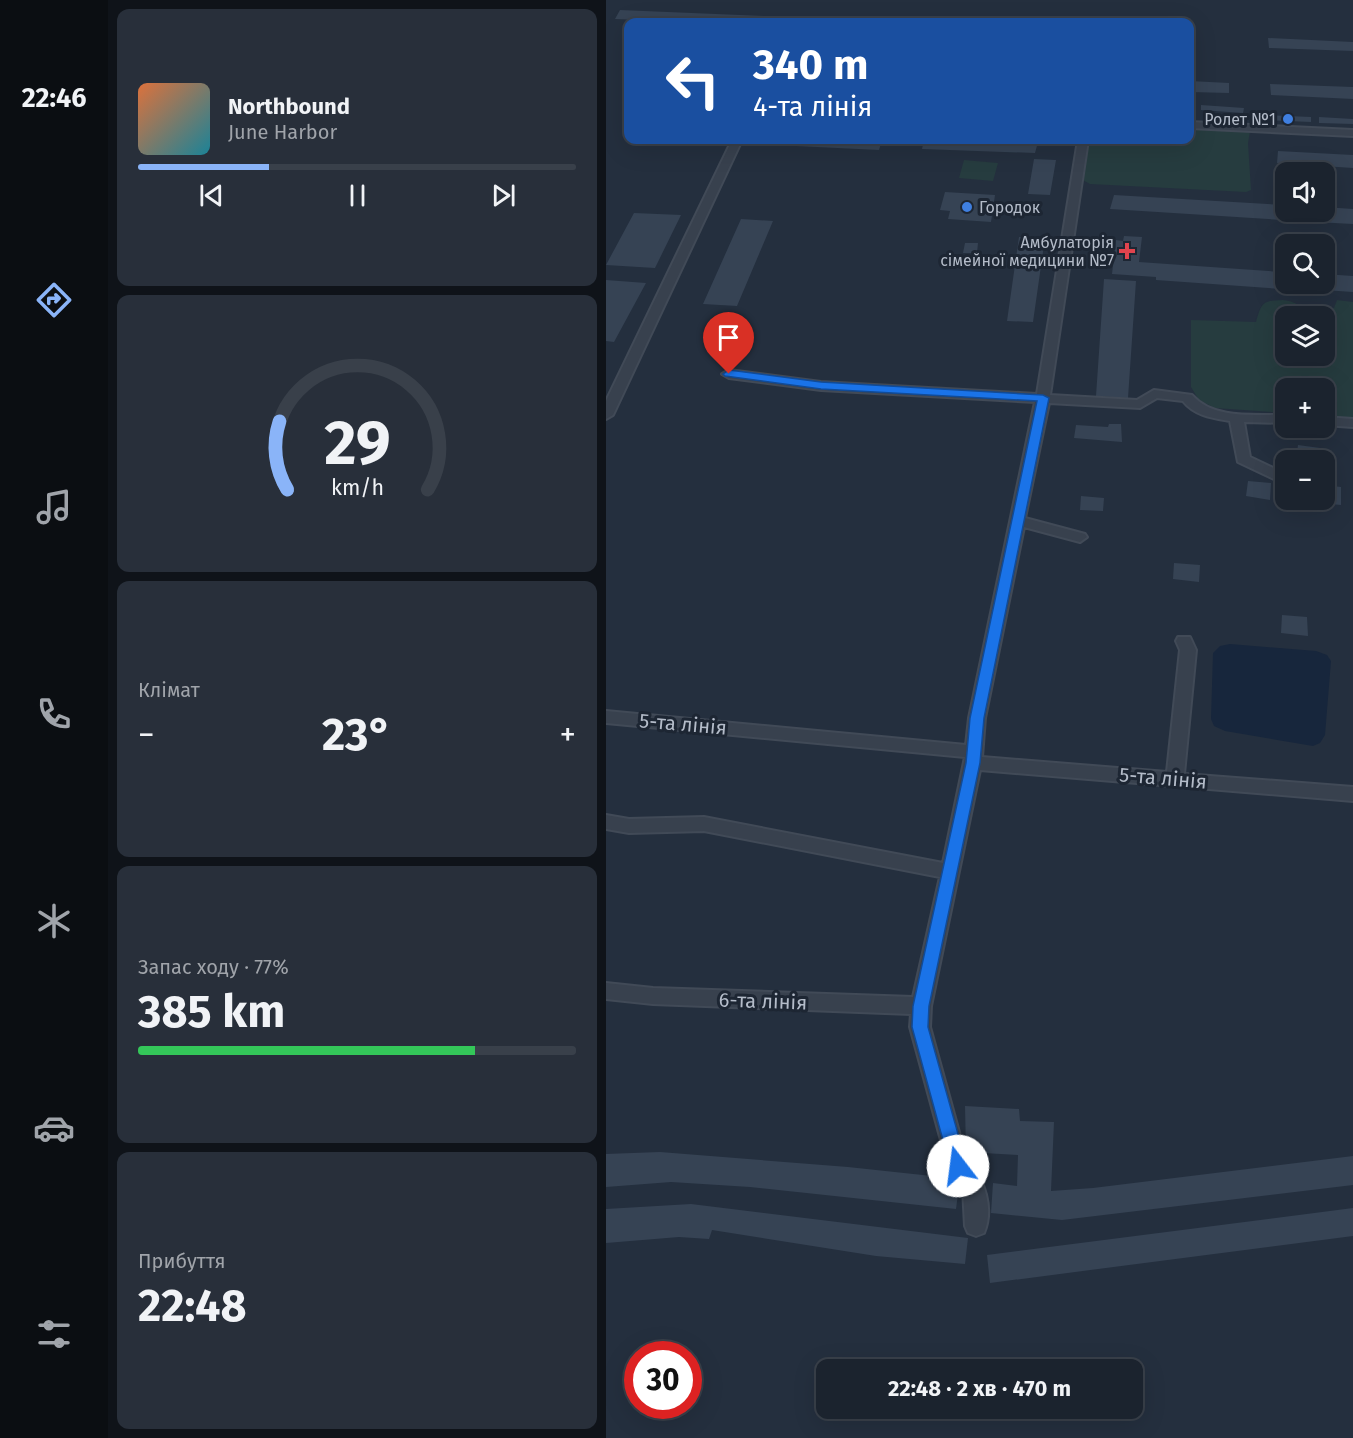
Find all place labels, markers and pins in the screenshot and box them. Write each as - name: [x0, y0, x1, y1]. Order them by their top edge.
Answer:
- place label: Ролет №1: [1204, 110, 1276, 129]
- marker: Ролет №1: [1281, 112, 1295, 126]
- place label: Городок: [979, 198, 1041, 217]
- marker: Городок: [960, 200, 974, 214]
- place label: Амбулаторія сімейної медицини №7: [940, 233, 1114, 270]
- marker: Амбулаторія сімейної медицини №7: [1118, 242, 1136, 260]
- pin: [703, 312, 754, 374]

